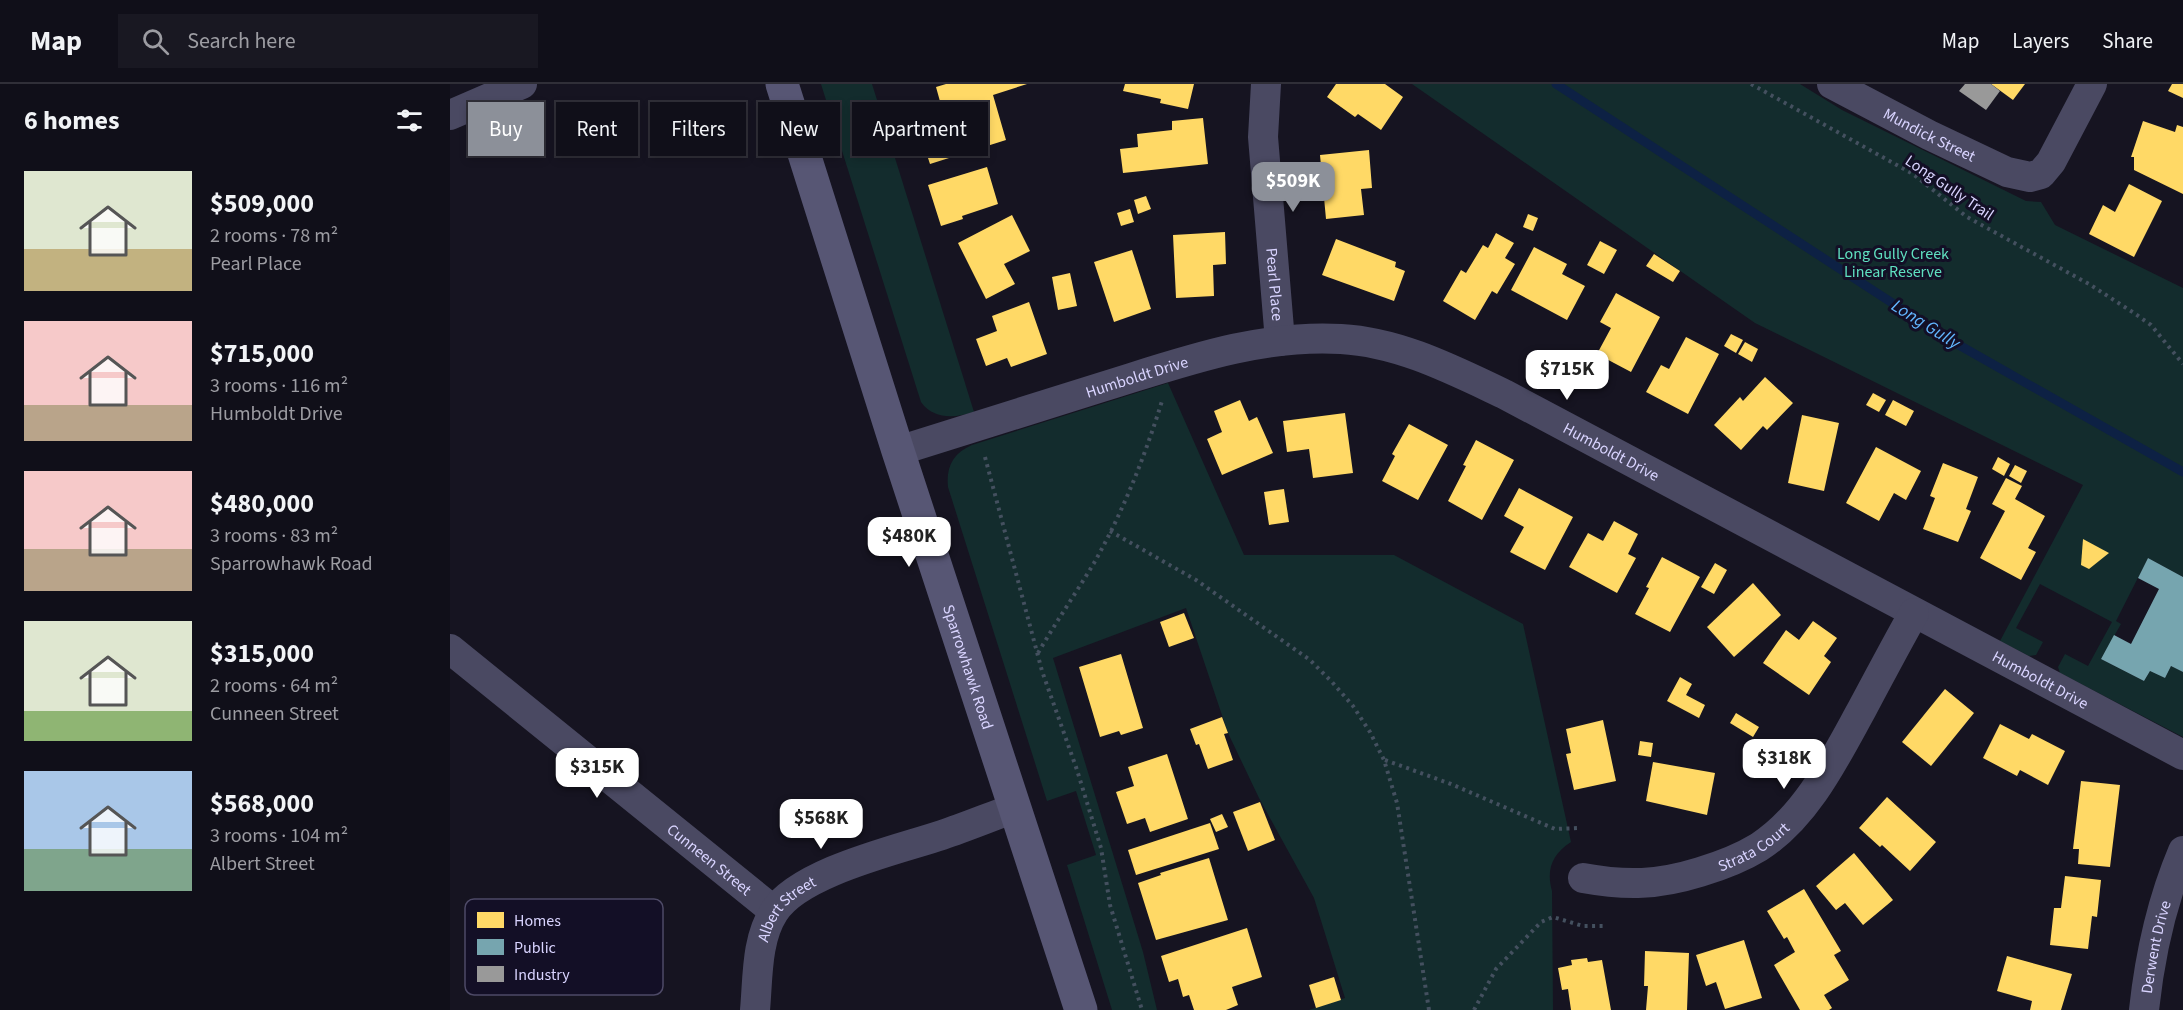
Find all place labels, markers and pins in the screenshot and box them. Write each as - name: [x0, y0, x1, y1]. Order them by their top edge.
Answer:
- pin: $509K: [1251, 162, 1335, 213]
- pin: $715K: [1525, 350, 1609, 401]
- pin: $480K: [867, 517, 951, 568]
- pin: $318K: [1742, 739, 1826, 790]
- pin: $315K: [555, 748, 639, 799]
- pin: $568K: [779, 799, 863, 850]

